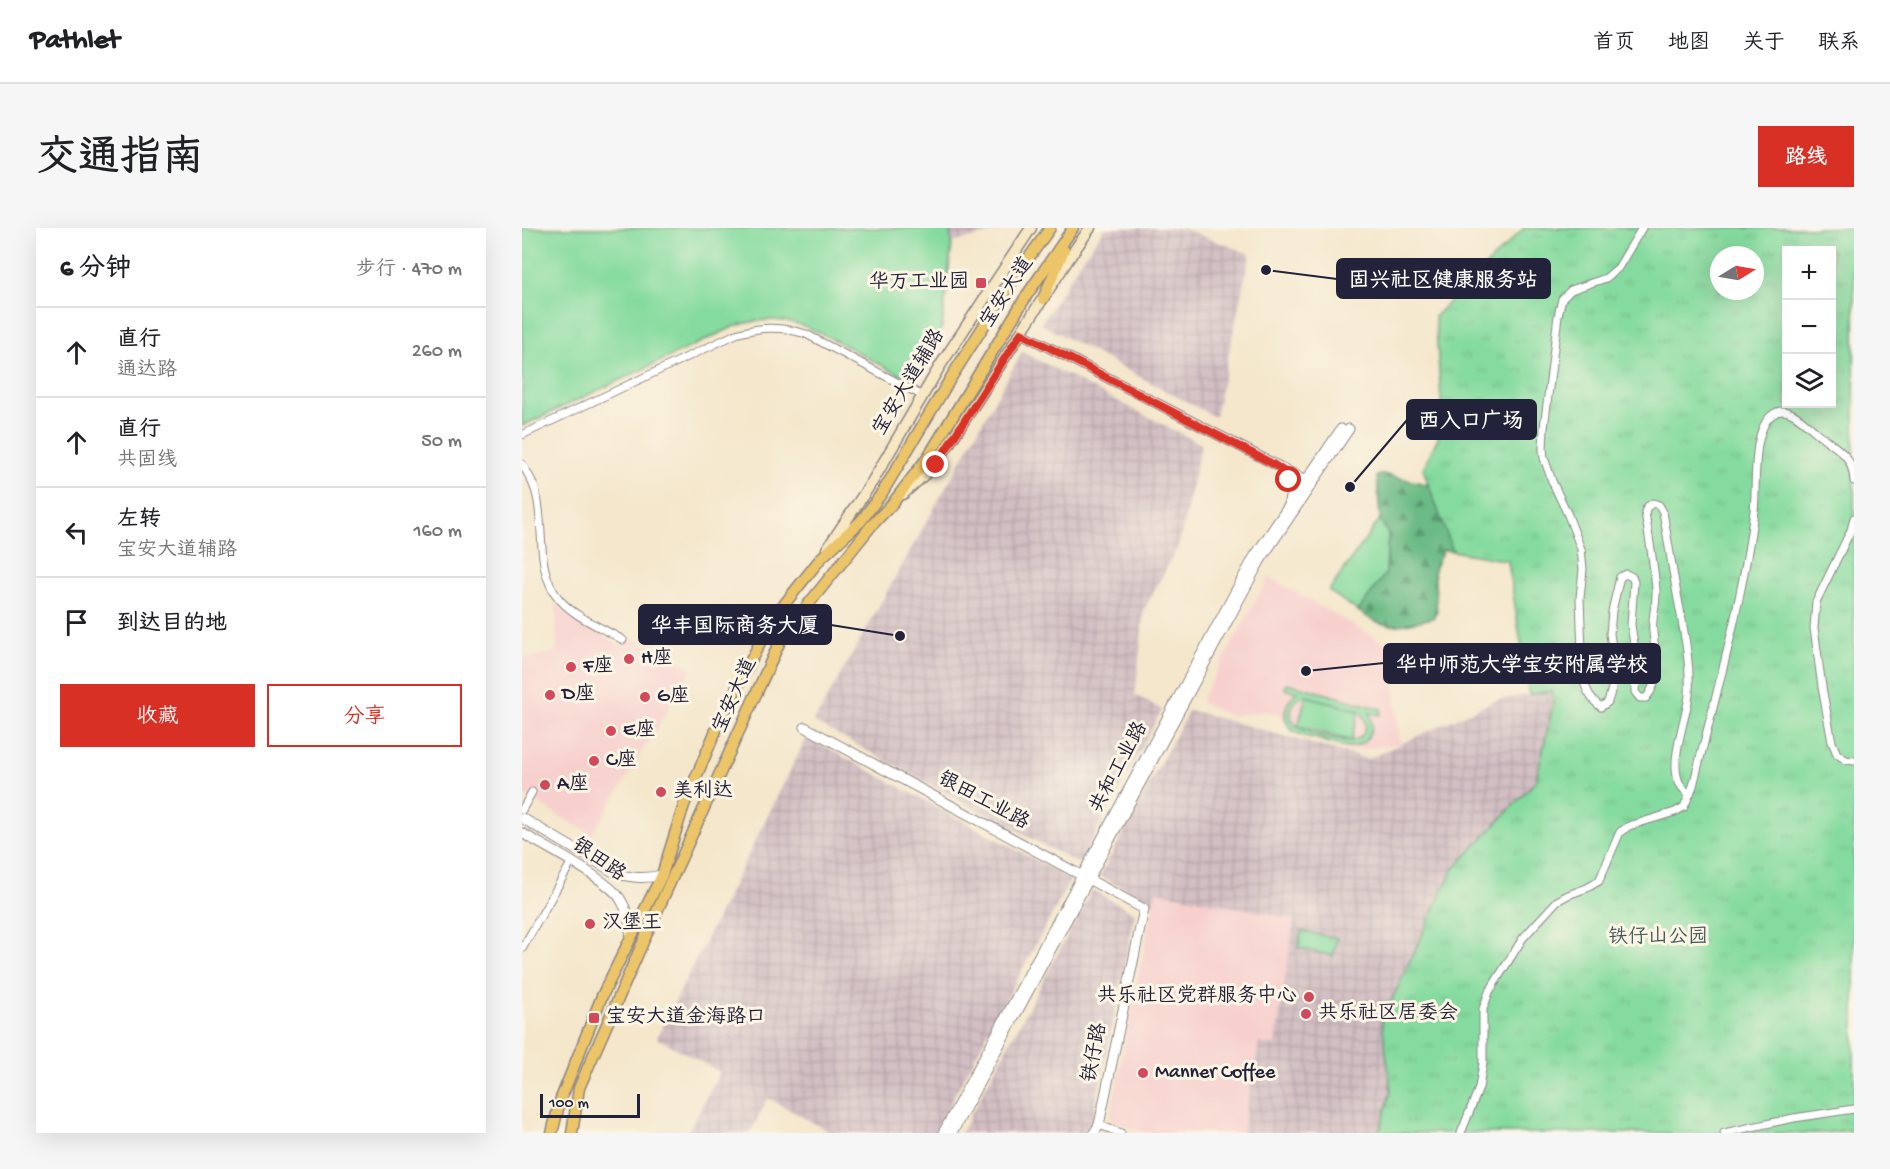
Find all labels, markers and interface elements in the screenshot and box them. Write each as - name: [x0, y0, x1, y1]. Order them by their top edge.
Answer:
- text: Pathlet: [30, 25, 120, 58]
- text: 首页: [1593, 32, 1635, 57]
- text: 地图: [1668, 32, 1710, 57]
- text: 关于: [1743, 32, 1785, 57]
- text: 联系: [1818, 32, 1860, 57]
- button: 路线: [1758, 126, 1854, 187]
- text: 交通指南: [36, 137, 204, 186]
- north arrow: [1710, 246, 1764, 300]
- map controls: [1782, 246, 1836, 408]
- button: +: [1782, 246, 1836, 300]
- street label: 宝安大道: [975, 252, 1039, 333]
- text: 6 分钟: [60, 255, 131, 286]
- text: 步行 · 470 m: [356, 259, 462, 282]
- callout: 固兴社区健康服务站: [1337, 259, 1550, 298]
- text: 固兴社区健康服务站: [1349, 268, 1538, 295]
- place label: 华万工业园: [869, 271, 969, 295]
- marker: 华万工业园: [974, 276, 988, 290]
- button: −: [1782, 300, 1836, 354]
- street label: 宝安大道辅路: [868, 324, 951, 440]
- text: 直行: [117, 328, 161, 354]
- icon: ahead: [60, 336, 93, 369]
- text: 260 m: [412, 341, 462, 364]
- button: layers: [1782, 354, 1836, 408]
- text: 通达路: [117, 360, 177, 383]
- callout: 西入口广场: [1407, 400, 1536, 439]
- text: 西入口广场: [1419, 409, 1524, 436]
- text: 直行: [117, 418, 161, 444]
- icon: ahead: [60, 426, 93, 459]
- text: 50 m: [421, 431, 462, 454]
- text: 共固线: [117, 450, 177, 473]
- route end: [922, 451, 948, 477]
- route start: [1275, 466, 1301, 492]
- text: 左转: [117, 508, 161, 534]
- icon: left: [60, 516, 93, 549]
- text: 160 m: [413, 521, 462, 544]
- text: 宝安大道辅路: [117, 540, 237, 563]
- callout: 华丰国际商务大厦: [639, 605, 831, 644]
- icon: arrive: [60, 606, 93, 639]
- text: 到达目的地: [117, 612, 227, 638]
- text: 华丰国际商务大厦: [651, 614, 819, 641]
- callout: 华中师范大学宝安附属学校: [1384, 644, 1660, 683]
- place label: H座: [641, 646, 672, 671]
- marker: H座: [622, 652, 636, 666]
- text: 华中师范大学宝安附属学校: [1396, 653, 1648, 680]
- place label: F座: [582, 654, 613, 679]
- street label: 宝安大道: [707, 654, 763, 737]
- marker: F座: [564, 660, 578, 674]
- place label: D座: [560, 682, 595, 707]
- button: 收藏: [60, 684, 255, 747]
- button: 分享: [267, 684, 462, 747]
- place label: G座: [657, 684, 690, 709]
- marker: D座: [543, 688, 557, 702]
- marker: G座: [638, 690, 652, 704]
- street label: 共和工业路: [1085, 717, 1154, 818]
- place label: E座: [623, 718, 655, 743]
- marker: E座: [604, 724, 618, 738]
- place label: C座: [606, 748, 637, 773]
- marker: C座: [587, 754, 601, 768]
- street label: 银田工业路: [933, 767, 1034, 836]
- place label: A座: [557, 772, 589, 797]
- marker: A座: [538, 778, 552, 792]
- place label: 美利达: [673, 779, 733, 804]
- marker: 美利达: [654, 785, 668, 799]
- street label: 银田路: [567, 833, 631, 888]
- place label: 汉堡王: [602, 911, 662, 936]
- marker: 汉堡王: [583, 917, 597, 931]
- park label: 铁仔山公园: [1608, 926, 1708, 950]
- place label: 共乐社区党群服务中心: [1097, 984, 1297, 1009]
- marker: 共乐社区党群服务中心: [1302, 990, 1316, 1004]
- place label: 共乐社区居委会: [1318, 1001, 1458, 1026]
- place label: 宝安大道金海路口: [606, 1005, 766, 1030]
- marker: 共乐社区居委会: [1299, 1007, 1313, 1021]
- marker: 宝安大道金海路口: [587, 1011, 601, 1025]
- street label: 铁仔路: [1077, 1020, 1113, 1085]
- place label: Manner Coffee: [1155, 1062, 1276, 1085]
- marker: Manner Coffee: [1136, 1066, 1150, 1080]
- scale bar: [540, 1091, 640, 1118]
- text: 100 m: [549, 1095, 589, 1114]

